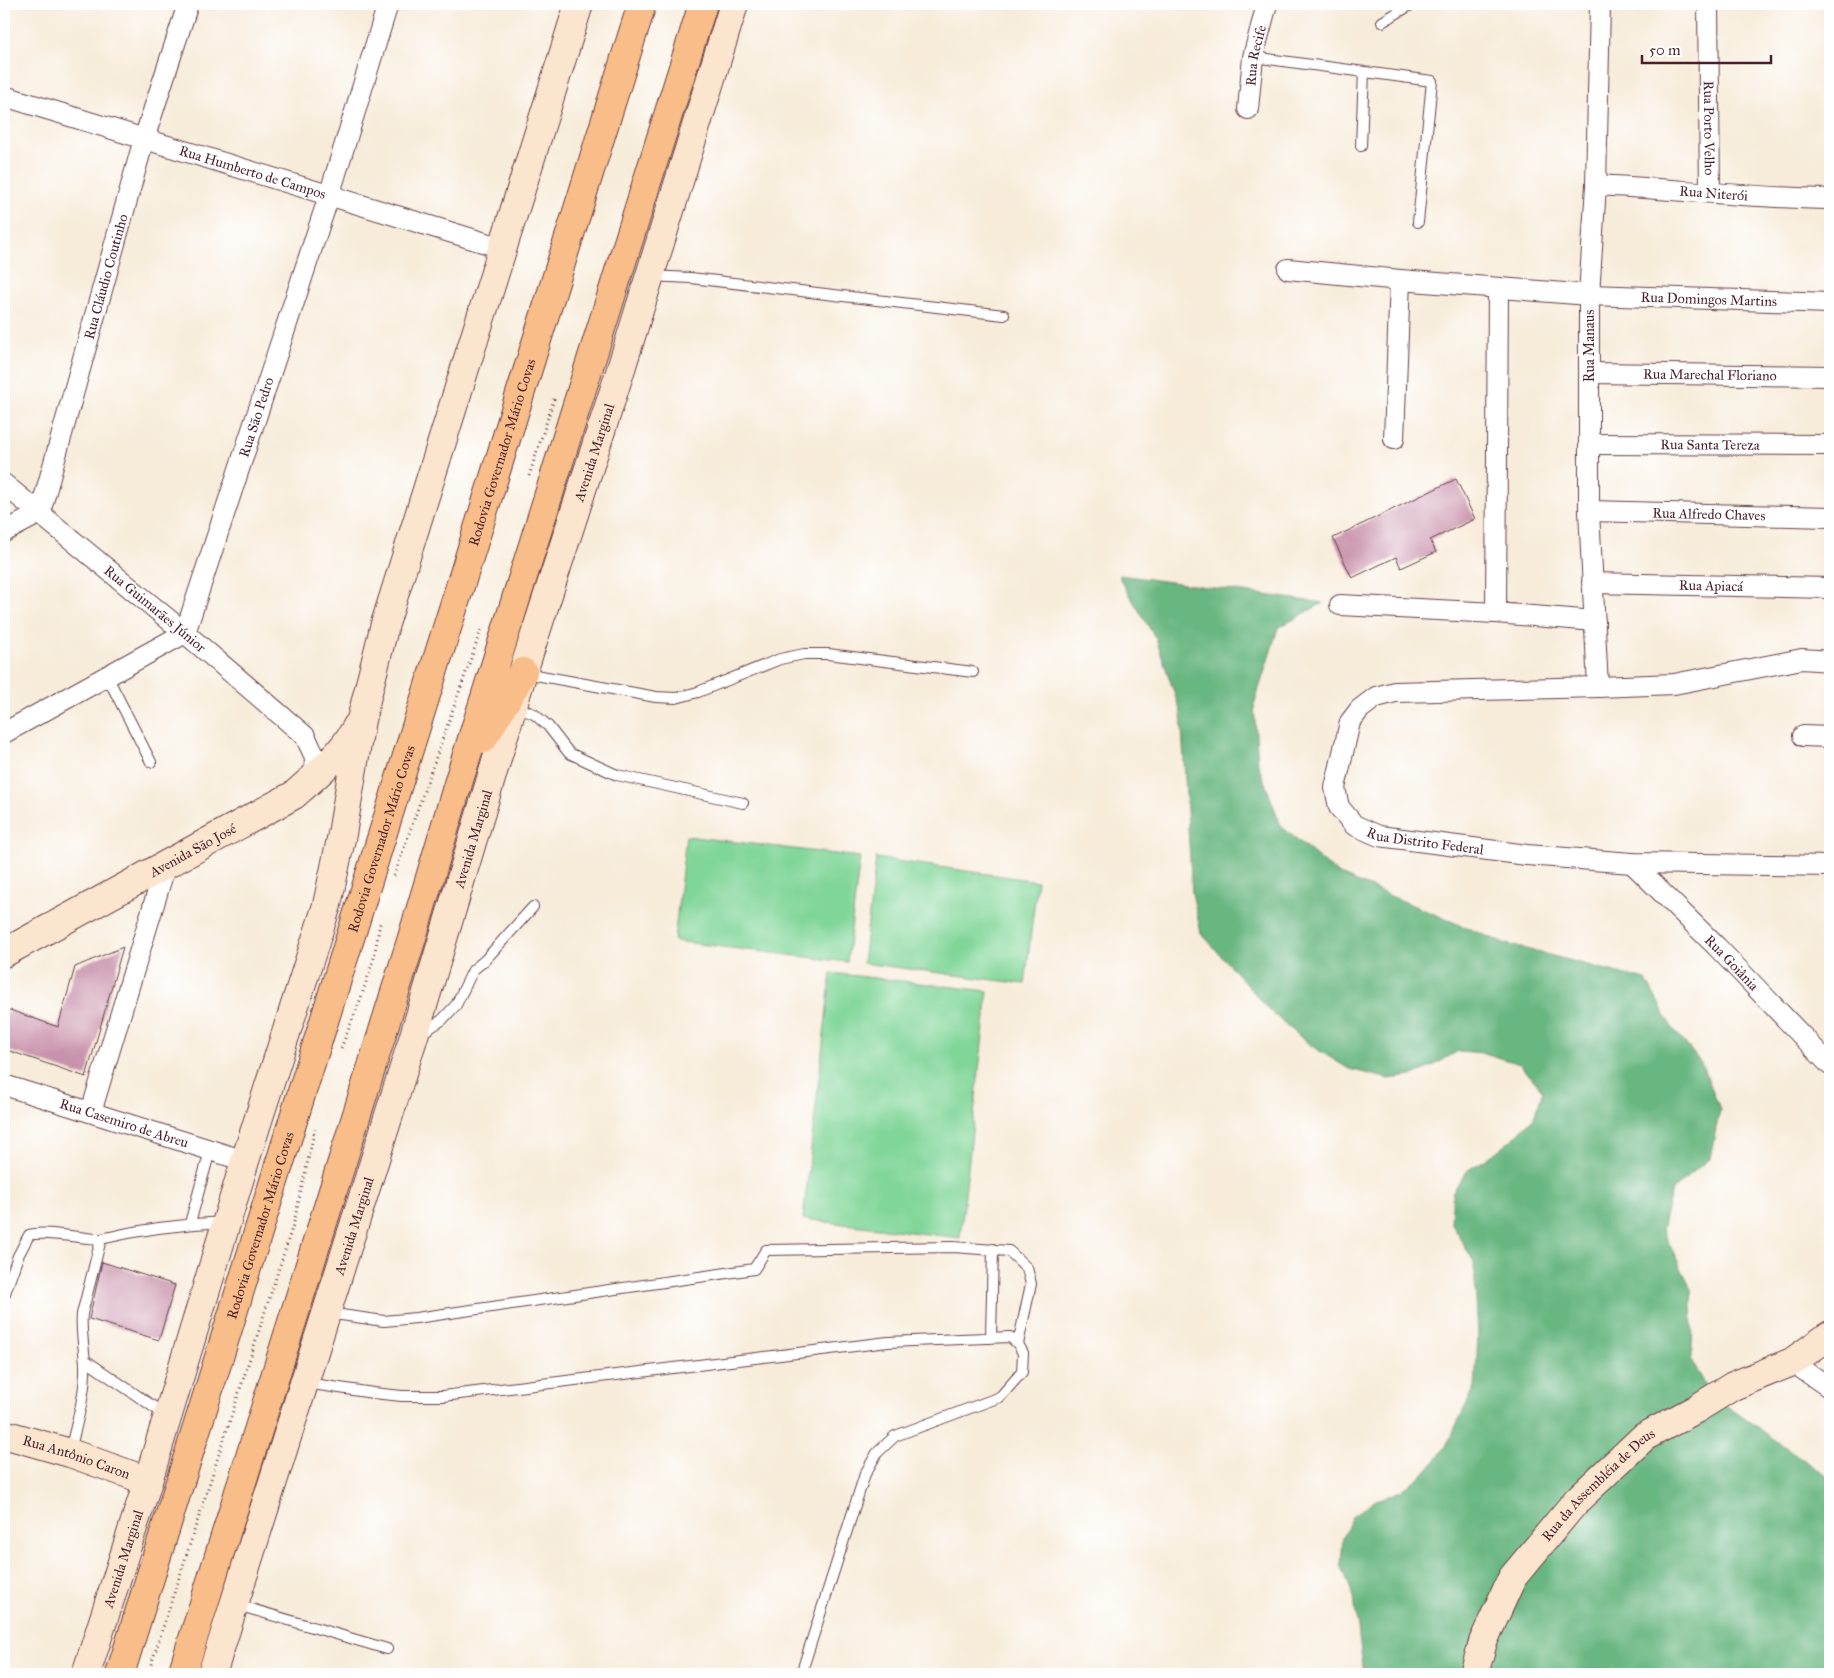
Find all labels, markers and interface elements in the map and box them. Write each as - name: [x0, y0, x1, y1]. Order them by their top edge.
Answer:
- street label: Rua Recife: [1242, 23, 1270, 87]
- scale bar: [1642, 32, 1770, 64]
- text: 50 m: [1649, 41, 1681, 59]
- street label: Rua Porto Velho: [1700, 81, 1718, 175]
- street label: Rua Humberto de Campos: [177, 142, 328, 203]
- street label: Rua Niterói: [1679, 183, 1749, 205]
- street label: Rua Cláudio Coutinho: [81, 212, 132, 341]
- street label: Rua Domingos Martins: [1640, 289, 1777, 310]
- street label: Rua Manaus: [1581, 310, 1598, 382]
- street label: Rodovia Governador Mário Covas: [465, 357, 540, 548]
- street label: Rua Marechal Floriano: [1643, 366, 1777, 384]
- street label: Rua São Pedro: [235, 375, 278, 460]
- street label: Avenida Marginal: [570, 401, 618, 505]
- street label: Rua Santa Tereza: [1660, 436, 1760, 454]
- street label: Rua Alfredo Chaves: [1652, 505, 1766, 524]
- street label: Rua Guimarães Júnior: [101, 562, 210, 657]
- street label: Rua Apiacá: [1679, 577, 1743, 595]
- street label: Rodovia Governador Mário Covas: [344, 743, 419, 935]
- street label: Avenida Marginal: [450, 788, 496, 891]
- street label: Avenida São José: [146, 820, 240, 882]
- street label: Rua Distrito Federal: [1364, 824, 1485, 858]
- street label: Rua Goiânia: [1701, 932, 1762, 994]
- street label: Rua Casemiro de Abreu: [58, 1095, 191, 1152]
- street label: Rodovia Governador Mário Covas: [223, 1130, 298, 1321]
- street label: Avenida Marginal: [331, 1175, 378, 1278]
- street label: Rua da Assembléia de Deus: [1538, 1425, 1658, 1545]
- street label: Rua Antônio Caron: [21, 1432, 133, 1483]
- street label: Avenida Marginal: [100, 1508, 147, 1611]

